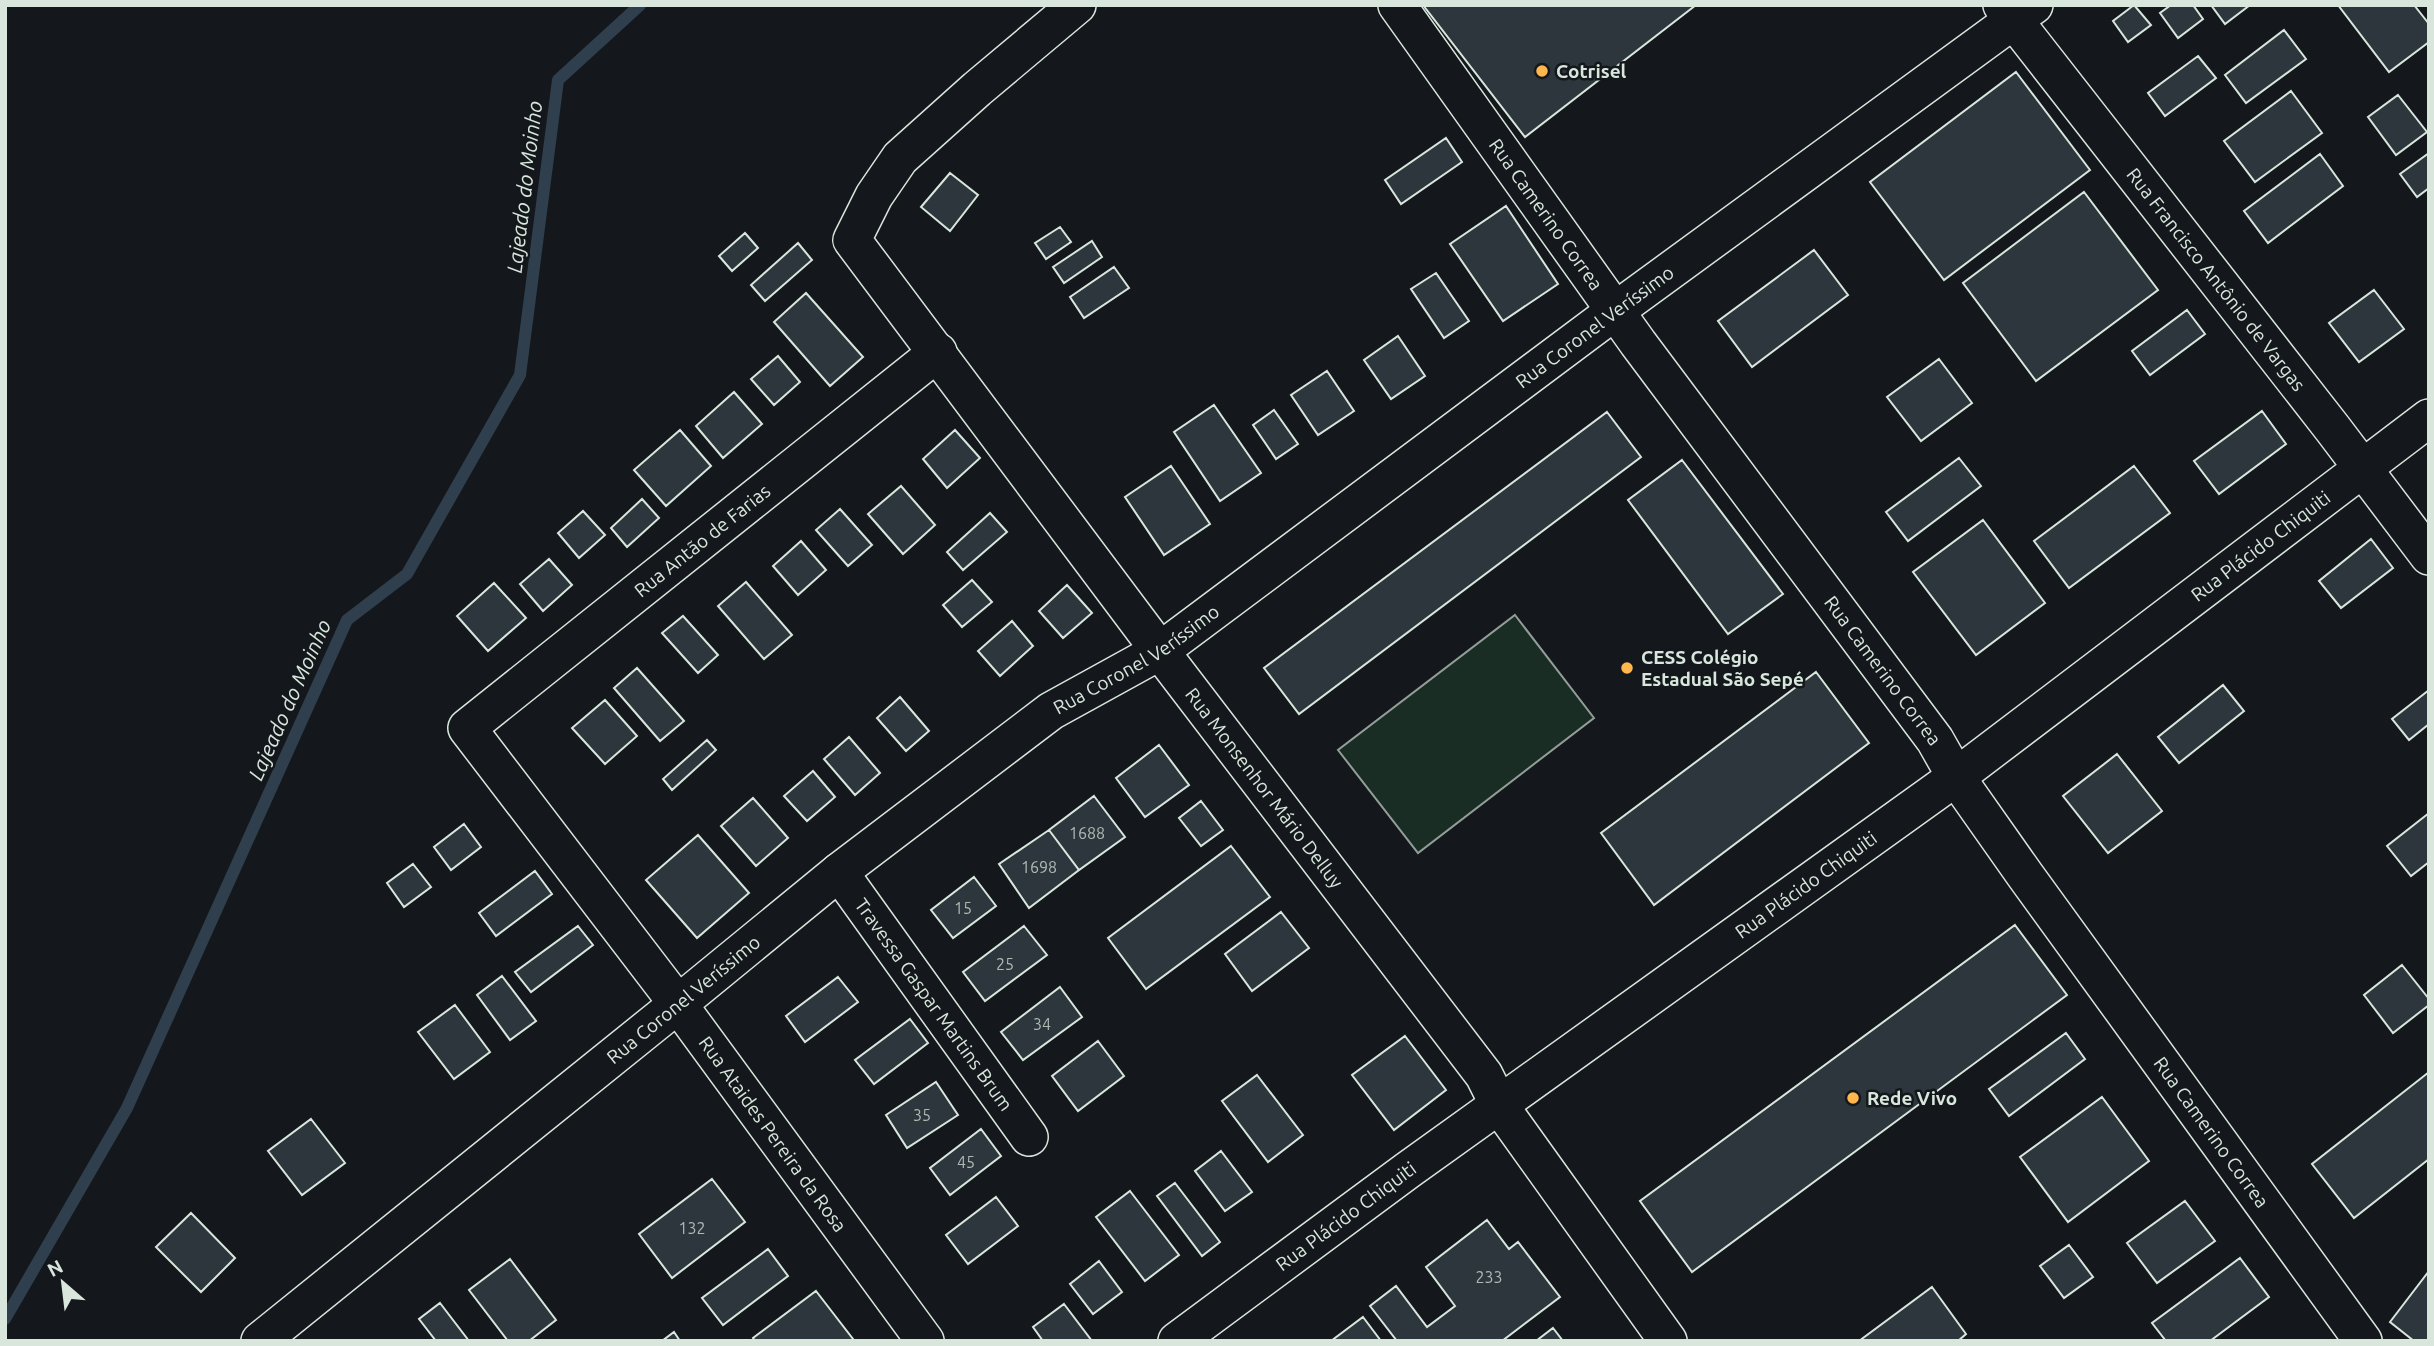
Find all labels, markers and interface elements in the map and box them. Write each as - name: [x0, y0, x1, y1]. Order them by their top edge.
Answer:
- place label: Cotrisel: [1556, 60, 1627, 82]
- marker: Cotrisel: [1534, 63, 1550, 79]
- water label: Lajeado do Moinho: [502, 100, 546, 274]
- street label: Rua Camerino Correa: [1485, 134, 1608, 294]
- street label: Rua Francisco Antônio de Vargas: [2122, 163, 2310, 395]
- street label: Rua Coronel Veríssimo: [1511, 261, 1678, 392]
- street label: Rua Antão de Farias: [630, 479, 774, 601]
- street label: Rua Plácido Chiquiti: [2187, 486, 2334, 606]
- street label: Rua Camerino Correa: [1820, 591, 1946, 749]
- street label: Rua Coronel Veríssimo: [1049, 600, 1223, 719]
- water label: Lajeado do Moinho: [243, 616, 335, 784]
- place label: CESS Colégio Estadual São Sepé: [1641, 646, 1804, 690]
- marker: CESS Colégio Estadual São Sepé: [1619, 660, 1635, 676]
- street label: Rua Monsenhor Mário Delluy: [1181, 683, 1348, 892]
- house number: 1688: [1069, 824, 1105, 842]
- street label: Rua Plácido Chiquiti: [1731, 827, 1881, 943]
- house number: 1698: [1021, 858, 1057, 876]
- street label: Travessa Gaspar Martins Brum: [850, 894, 1017, 1115]
- house number: 15: [954, 899, 972, 917]
- street label: Rua Coronel Veríssimo: [602, 930, 764, 1068]
- house number: 25: [996, 955, 1014, 973]
- house number: 34: [1033, 1015, 1051, 1033]
- street label: Rua Ataides Pereira da Rosa: [695, 1032, 851, 1236]
- street label: Rua Camerino Correa: [2150, 1053, 2274, 1212]
- place label: Rede Vivo: [1867, 1087, 1957, 1109]
- marker: Rede Vivo: [1845, 1090, 1861, 1106]
- house number: 35: [913, 1106, 931, 1124]
- house number: 45: [957, 1153, 975, 1171]
- street label: Rua Plácido Chiquiti: [1271, 1157, 1420, 1275]
- house number: 132: [678, 1219, 706, 1237]
- north arrow: [28, 1248, 98, 1318]
- text: N: [44, 1255, 66, 1281]
- house number: 233: [1475, 1268, 1503, 1286]

